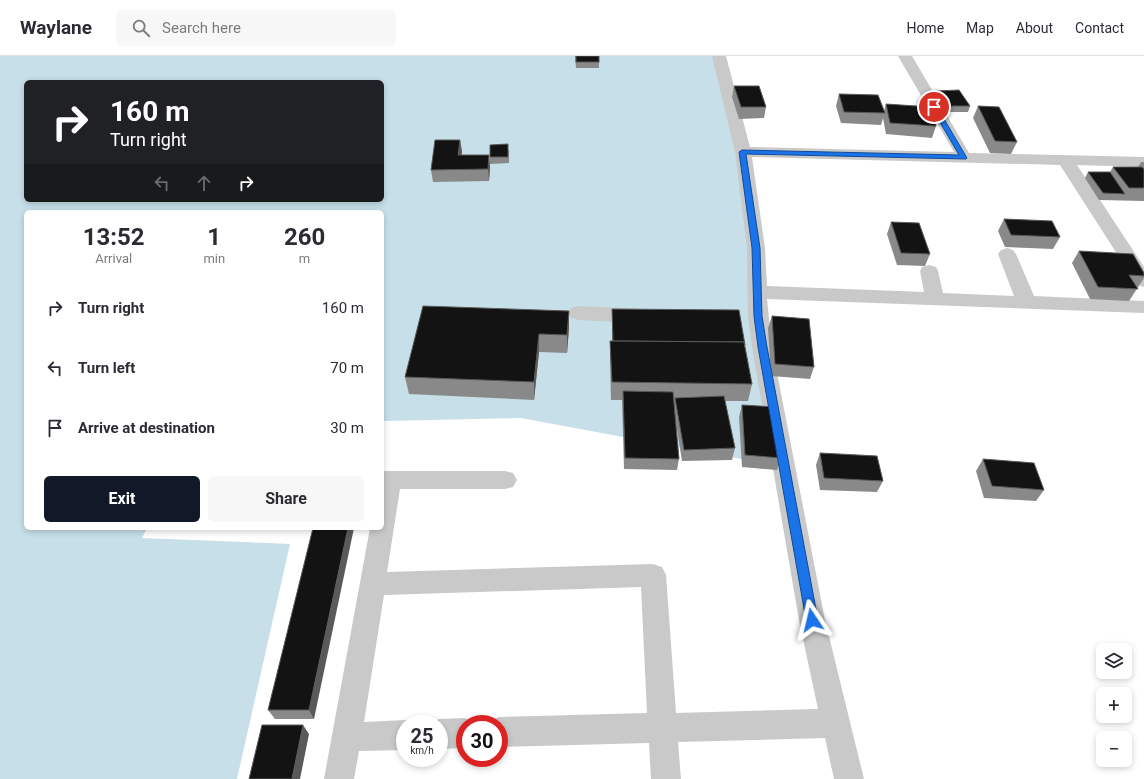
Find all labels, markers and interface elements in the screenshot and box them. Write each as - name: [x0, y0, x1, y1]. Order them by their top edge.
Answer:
- search box: [116, 10, 396, 46]
- text: Waylane: [20, 16, 92, 39]
- icon: search: [130, 17, 152, 39]
- text: Search here: [162, 19, 241, 37]
- text: Home: [906, 20, 944, 36]
- text: Map: [966, 20, 994, 36]
- text: About: [1016, 20, 1053, 36]
- text: Contact: [1075, 20, 1124, 36]
- pin: [917, 90, 951, 124]
- text: 160 m: [110, 95, 189, 128]
- icon: right: [44, 96, 96, 148]
- icon: arrive: [923, 96, 945, 118]
- text: Turn right: [110, 129, 187, 150]
- icon: left: [151, 172, 173, 194]
- icon: ahead: [193, 172, 215, 194]
- icon: right: [235, 172, 257, 194]
- text: 13:52: [83, 223, 145, 251]
- text: 1: [207, 223, 221, 251]
- text: 260: [284, 223, 325, 251]
- text: Arrival: [95, 251, 132, 266]
- text: min: [203, 251, 225, 266]
- text: m: [299, 251, 310, 266]
- icon: right: [44, 297, 66, 319]
- text: Turn right: [78, 299, 144, 317]
- text: 160 m: [322, 299, 364, 317]
- icon: left: [44, 357, 66, 379]
- text: Turn left: [78, 359, 135, 377]
- text: 70 m: [330, 359, 364, 377]
- icon: arrive: [44, 417, 66, 439]
- text: Arrive at destination: [78, 419, 215, 437]
- text: 30 m: [330, 419, 364, 437]
- button: Exit: [44, 476, 200, 522]
- button: Share: [208, 476, 364, 522]
- position arrow: [791, 599, 833, 641]
- map controls: [1096, 643, 1132, 767]
- button: layers: [1096, 643, 1132, 679]
- button: +: [1096, 687, 1132, 723]
- speed limit sign: 30: [456, 715, 508, 767]
- text: 25: [411, 724, 433, 748]
- button: −: [1096, 731, 1132, 767]
- text: km/h: [410, 745, 434, 756]

